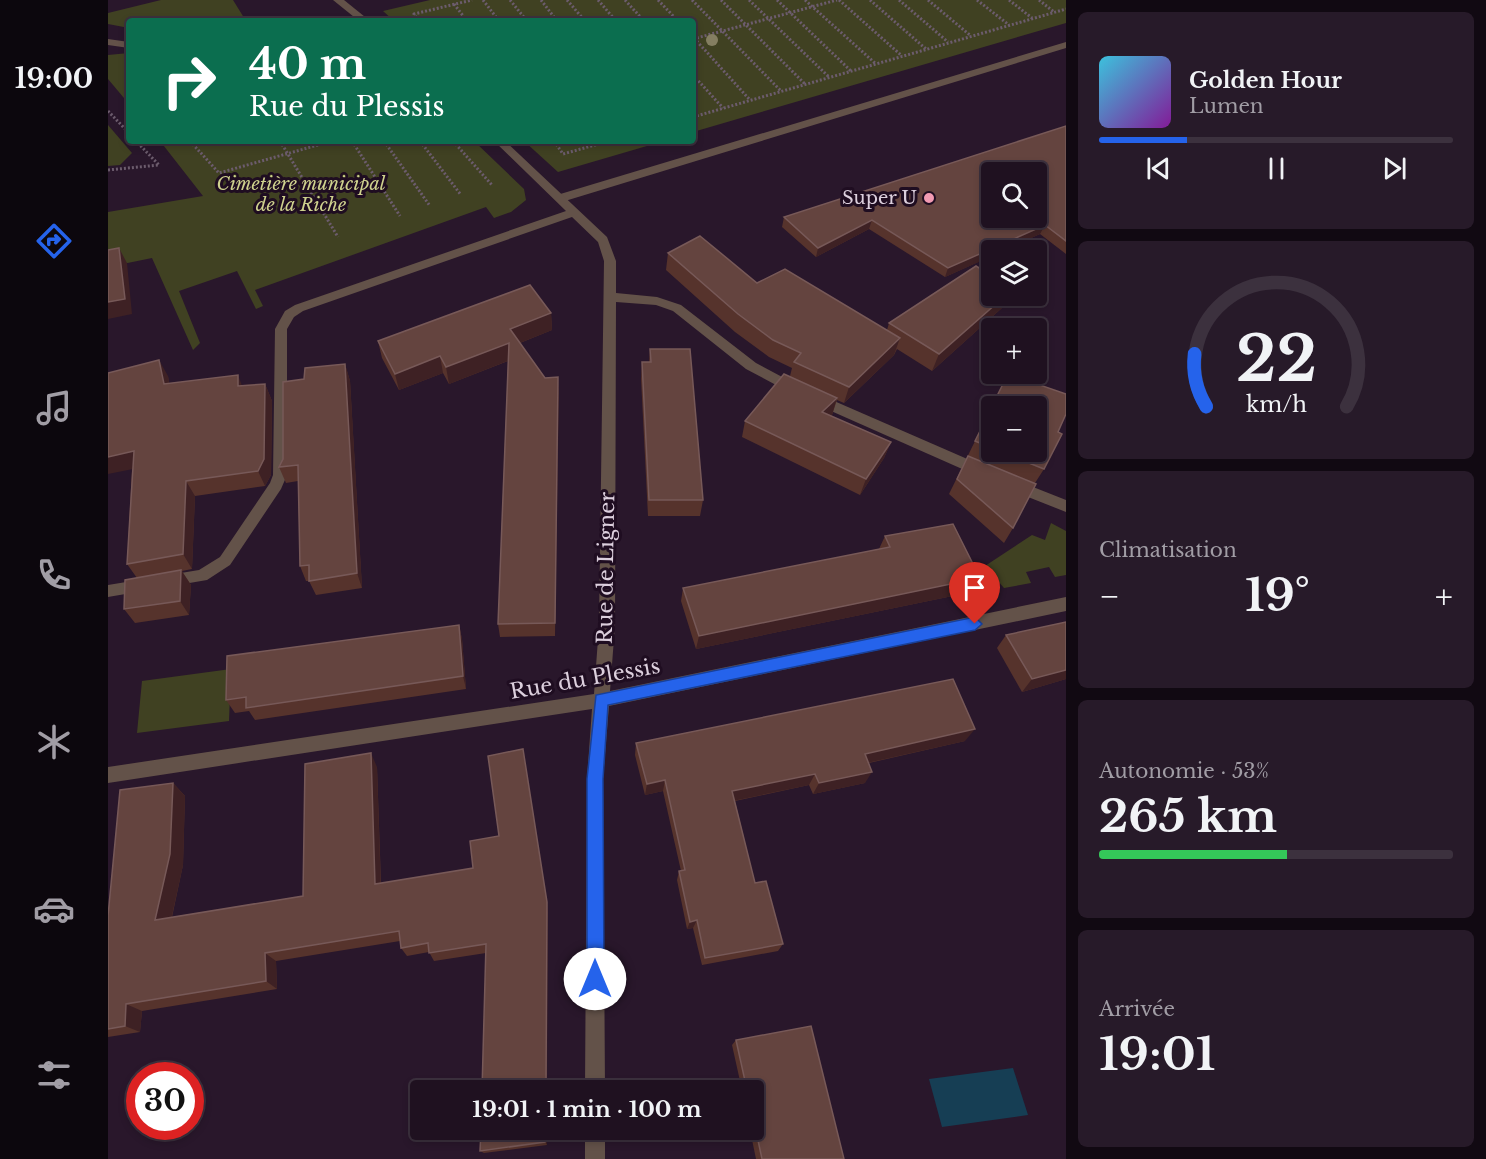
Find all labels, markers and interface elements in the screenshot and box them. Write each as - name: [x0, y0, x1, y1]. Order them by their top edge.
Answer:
- text: 40 m: [249, 38, 366, 90]
- icon: right: [150, 42, 228, 120]
- text: 19:00: [15, 62, 93, 95]
- text: Golden Hour: [1189, 67, 1342, 94]
- text: Rue du Plessis: [249, 90, 444, 123]
- text: Lumen: [1189, 94, 1264, 118]
- icon: previous: [1142, 152, 1175, 185]
- icon: pause: [1260, 152, 1293, 185]
- icon: next: [1378, 152, 1411, 185]
- map controls: [981, 162, 1047, 462]
- button: search: [981, 162, 1047, 228]
- park label: Cimetière municipal de la Riche: [217, 173, 386, 216]
- place label: Super U: [842, 187, 917, 209]
- marker: Super U: [922, 191, 936, 205]
- icon: directions: [33, 220, 75, 262]
- button: layers: [981, 240, 1047, 306]
- button: +: [981, 318, 1047, 384]
- text: 22: [1235, 320, 1317, 398]
- icon: music: [33, 387, 75, 429]
- text: km/h: [1246, 392, 1307, 419]
- button: −: [981, 396, 1047, 462]
- street label: Rue de Ligner: [592, 492, 620, 644]
- text: Climatisation: [1099, 538, 1237, 562]
- icon: phone: [33, 554, 75, 596]
- pin: [949, 562, 1000, 624]
- text: 19°: [1245, 567, 1310, 623]
- icon: arrive: [958, 571, 991, 604]
- text: −: [1099, 576, 1120, 617]
- text: +: [1435, 576, 1453, 617]
- street label: Rue du Plessis: [508, 653, 662, 705]
- icon: climate: [33, 721, 75, 763]
- text: Autonomie · 53%: [1099, 759, 1269, 783]
- text: 265 km: [1099, 788, 1277, 844]
- icon: car: [33, 888, 75, 930]
- position arrow: [563, 947, 627, 1011]
- text: Arrivée: [1099, 997, 1175, 1021]
- text: 19:01: [1099, 1026, 1215, 1082]
- icon: filters: [33, 1054, 75, 1096]
- speed limit sign: 30: [126, 1062, 204, 1140]
- text: 19:01 · 1 min · 100 m: [472, 1096, 702, 1123]

